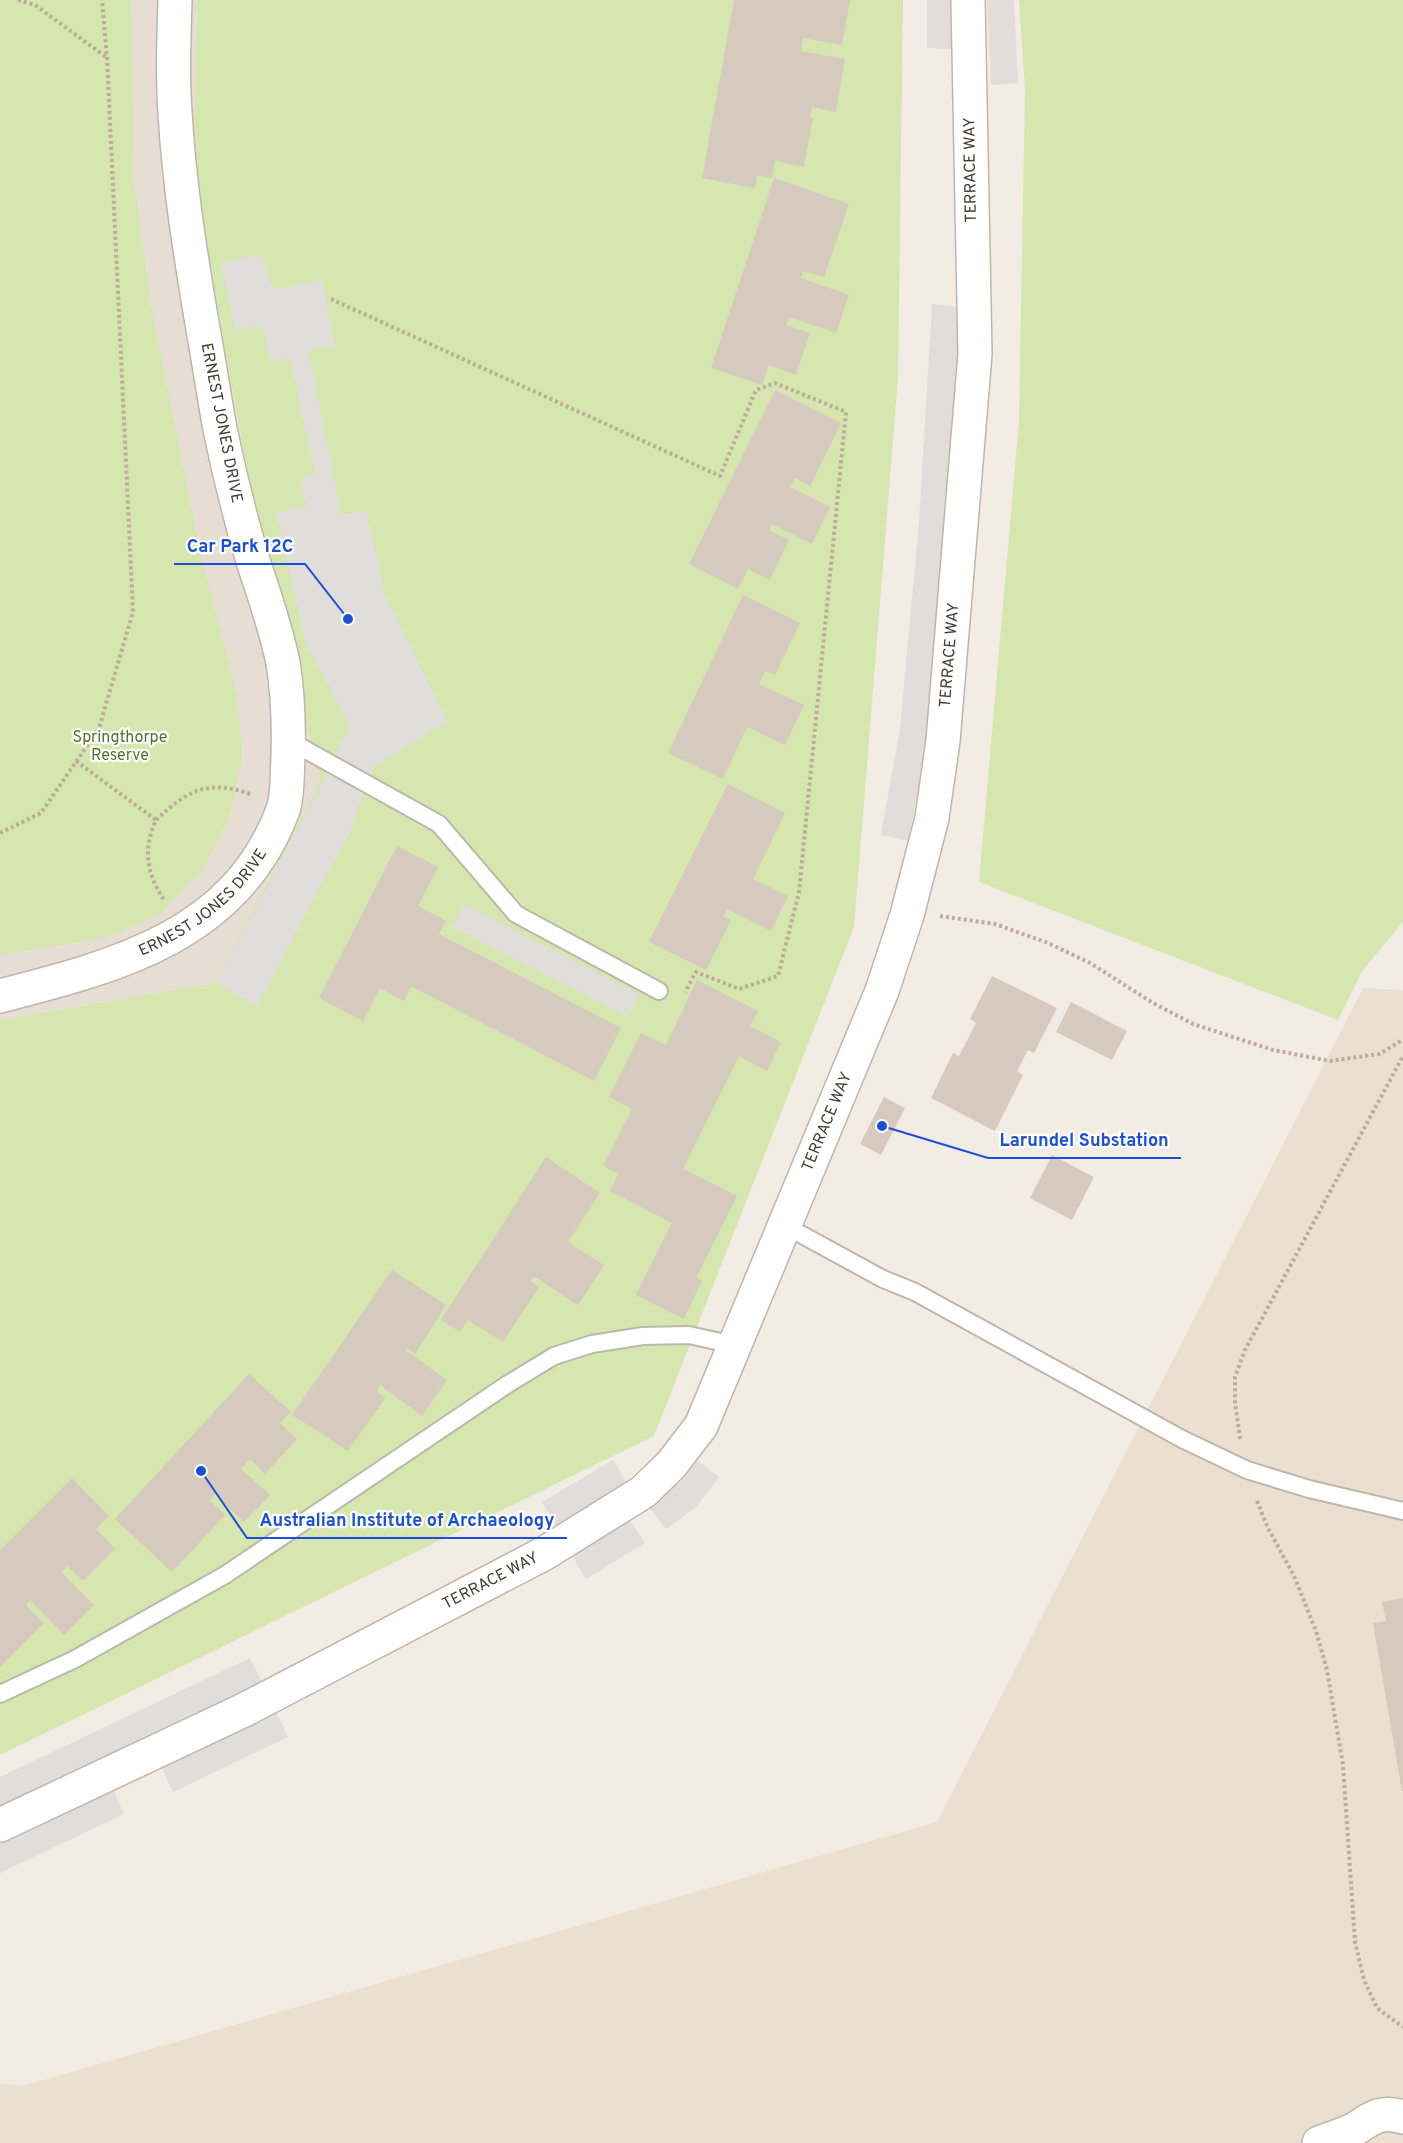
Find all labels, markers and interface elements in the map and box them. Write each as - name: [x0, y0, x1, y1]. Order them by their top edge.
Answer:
- street label: TERRACE WAY: [960, 117, 982, 223]
- street label: ERNEST JONES DRIVE: [196, 341, 246, 505]
- callout: Car Park 12C: [174, 528, 305, 564]
- text: Car Park 12C: [187, 536, 293, 559]
- street label: TERRACE WAY: [936, 602, 964, 709]
- park label: Springthorpe Reserve: [73, 728, 167, 766]
- street label: ERNEST JONES DRIVE: [136, 846, 272, 962]
- street label: TERRACE WAY: [798, 1069, 857, 1175]
- callout: Larundel Substation: [988, 1122, 1181, 1158]
- text: Larundel Substation: [999, 1130, 1169, 1153]
- callout: Australian Institute of Archaeology: [247, 1502, 567, 1538]
- text: Australian Institute of Archaeology: [260, 1510, 554, 1533]
- street label: TERRACE WAY: [439, 1548, 542, 1615]

